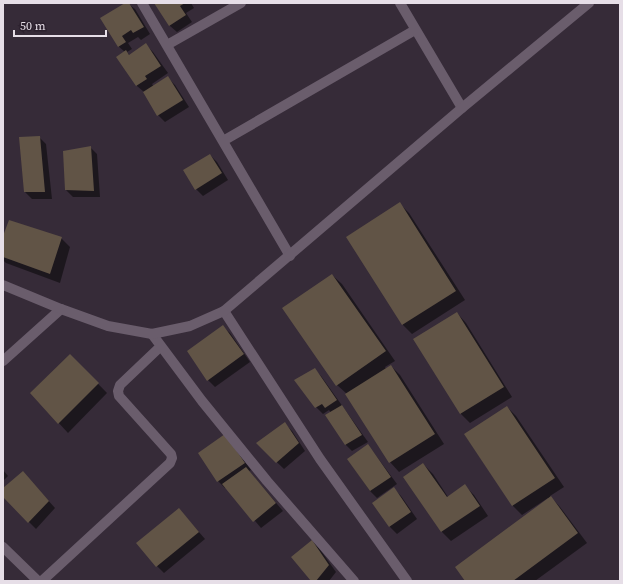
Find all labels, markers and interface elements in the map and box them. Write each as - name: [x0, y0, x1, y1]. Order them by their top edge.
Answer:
- scale bar: [14, 12, 106, 38]
- text: 50 m: [20, 18, 46, 34]

